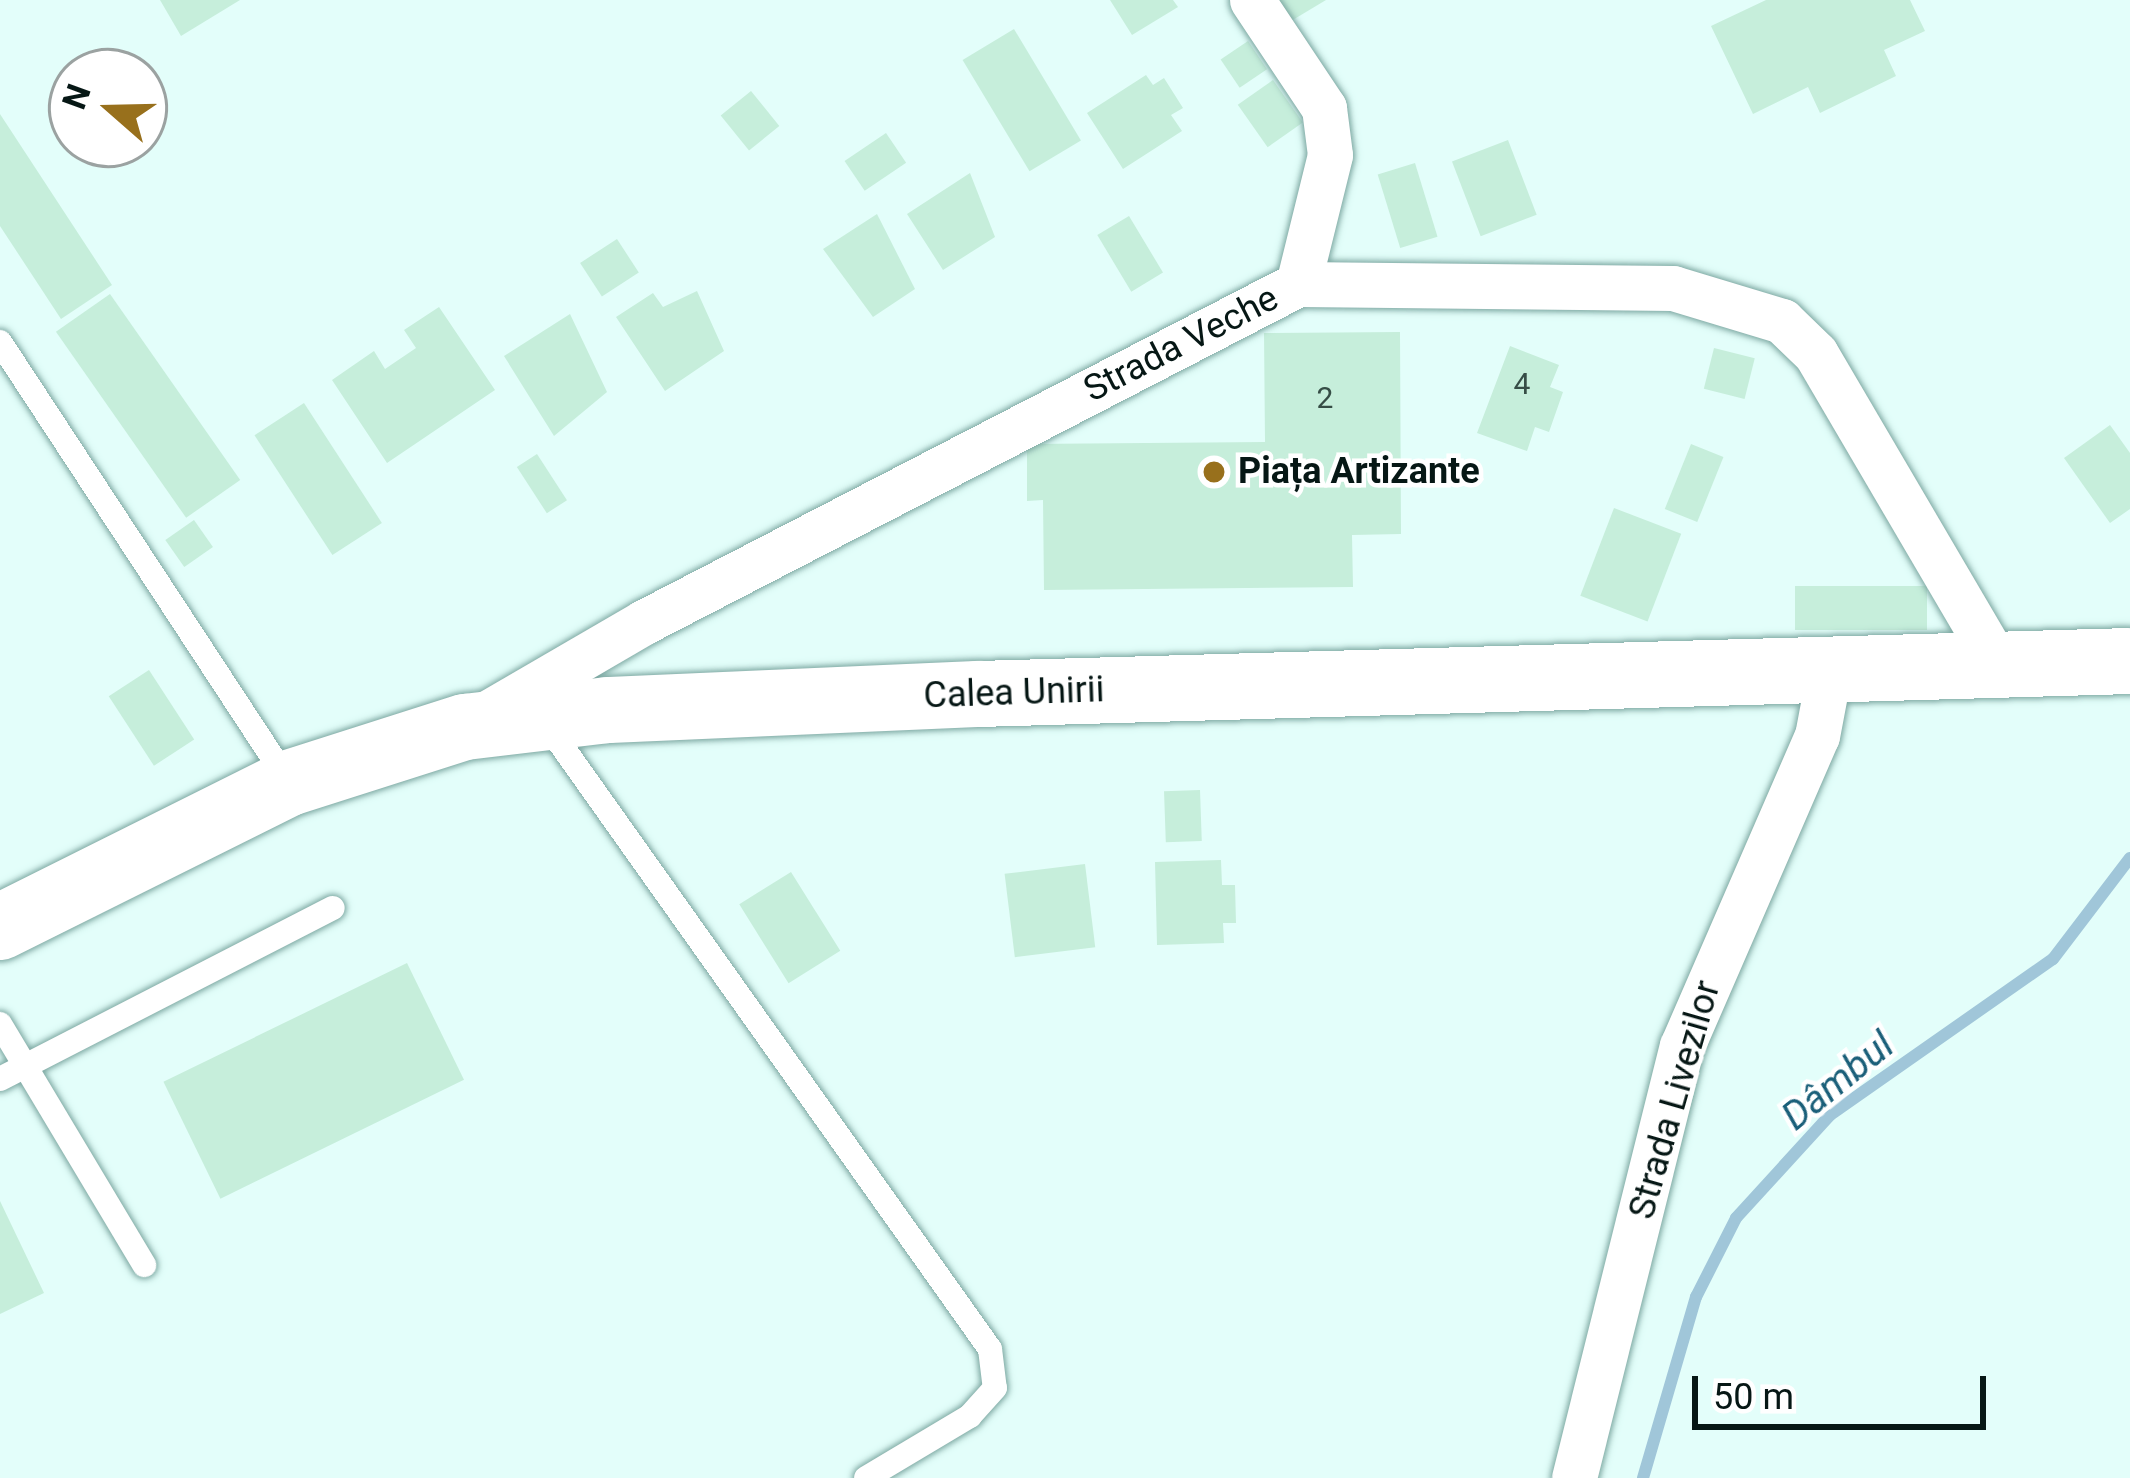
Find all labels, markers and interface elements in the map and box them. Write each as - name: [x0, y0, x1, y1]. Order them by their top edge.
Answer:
- north arrow: [48, 48, 168, 168]
- text: N: [54, 79, 99, 114]
- street label: Strada Veche: [1077, 277, 1285, 411]
- house number: 4: [1514, 366, 1530, 402]
- house number: 2: [1317, 380, 1333, 416]
- place label: Piața Artizante: [1238, 450, 1480, 494]
- marker: Piața Artizante: [1201, 459, 1227, 485]
- street label: Calea Unirii: [923, 668, 1105, 718]
- street label: Strada Livezilor: [1620, 976, 1730, 1224]
- water label: Dâmbul: [1773, 1022, 1903, 1140]
- scale bar: [1698, 1352, 1992, 1426]
- text: 50 m: [1713, 1376, 1794, 1418]

